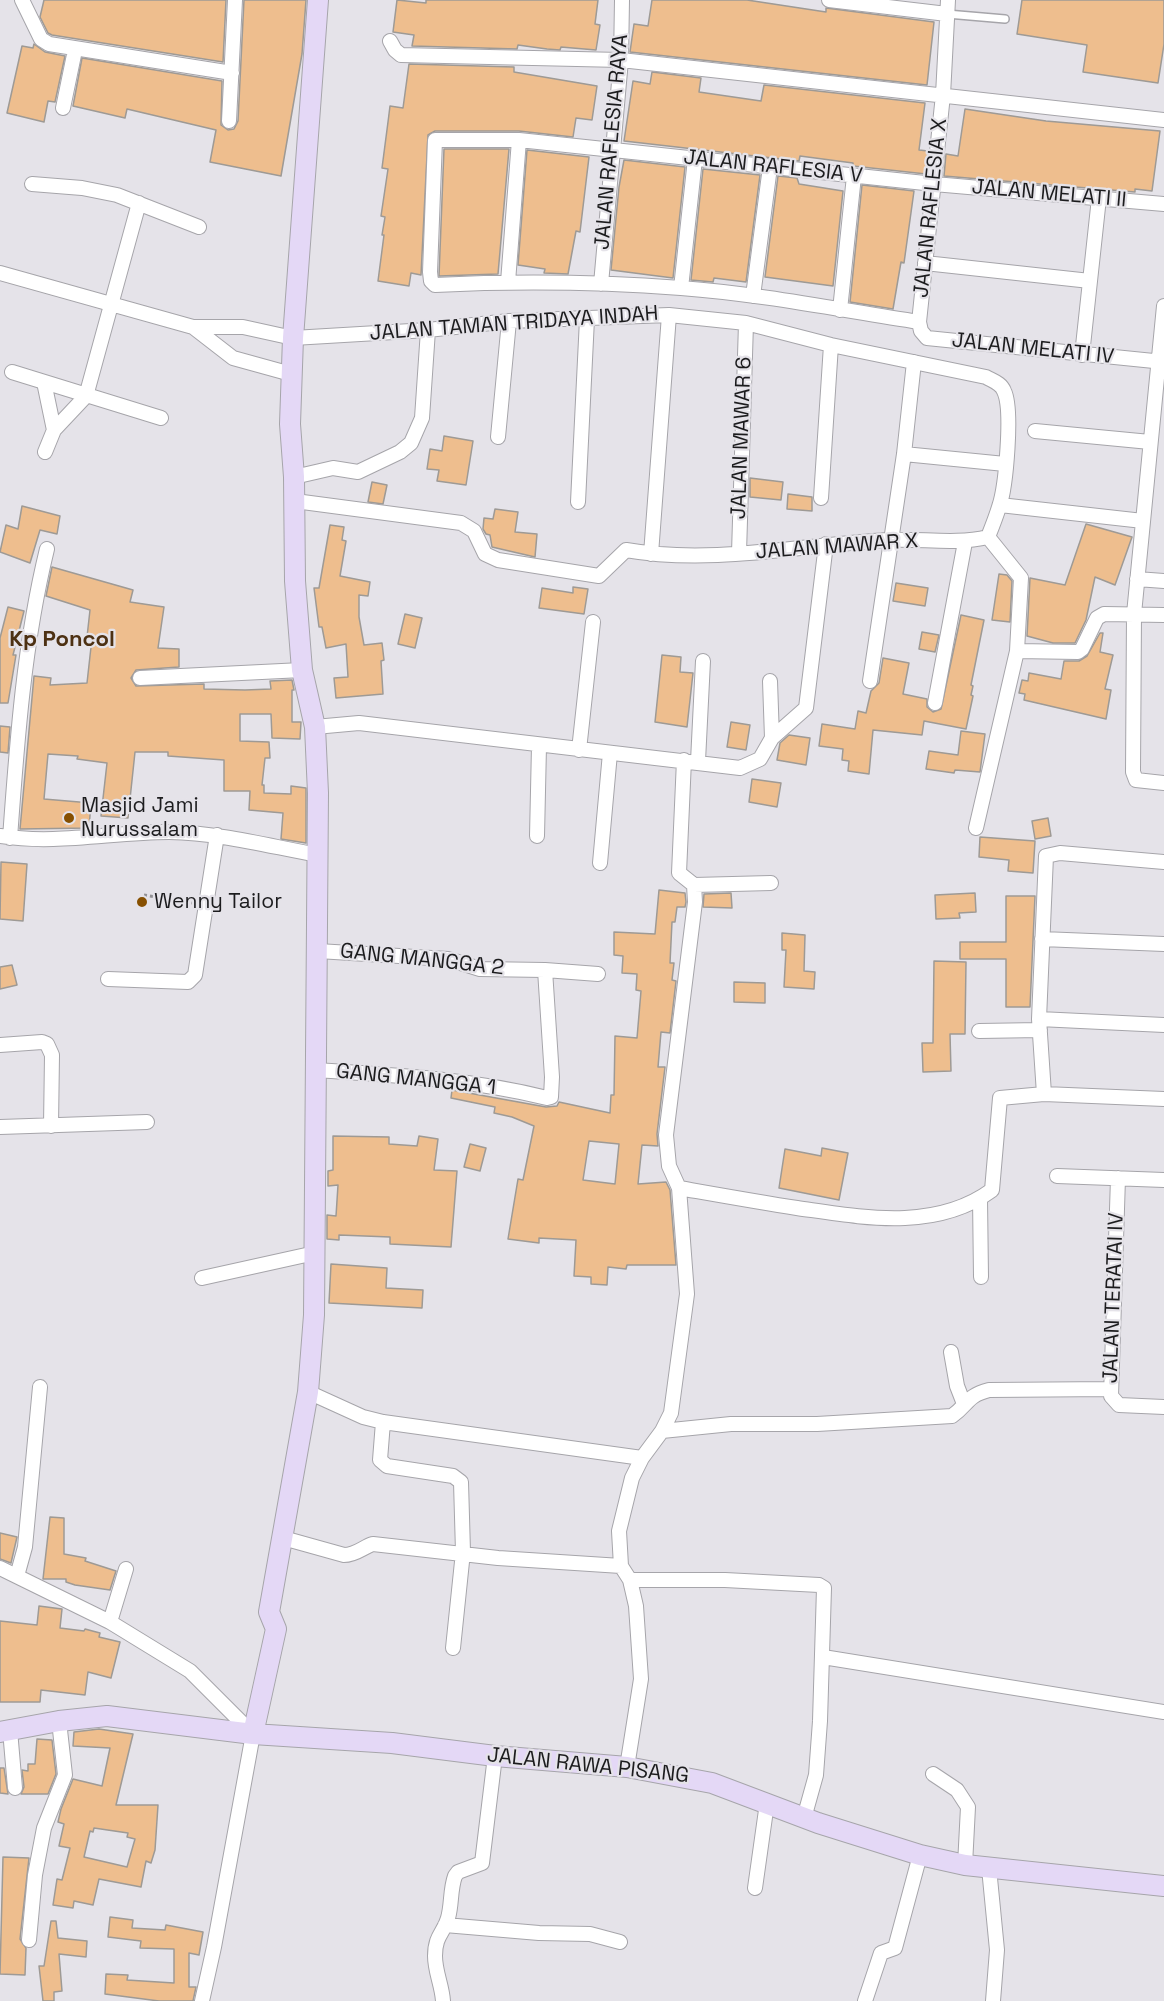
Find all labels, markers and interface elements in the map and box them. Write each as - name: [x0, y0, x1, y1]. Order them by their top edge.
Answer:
- street label: JALAN RAFLESIA RAYA: [590, 33, 634, 251]
- street label: JALAN RAFLESIA X: [909, 117, 953, 299]
- street label: JALAN RAFLESIA V: [682, 145, 864, 189]
- street label: JALAN MELATI II: [971, 175, 1127, 213]
- street label: JALAN TAMAN TRIDAYA INDAH: [369, 301, 659, 347]
- street label: JALAN MELATI IV: [951, 328, 1115, 370]
- street label: JALAN MAWAR 6: [727, 356, 757, 520]
- street label: JALAN MAWAR X: [755, 529, 919, 565]
- district label: Kp Poncol: [9, 627, 115, 653]
- place label: Masjid Jami Nurussalam: [81, 793, 199, 843]
- marker: Masjid Jami Nurussalam: [62, 811, 76, 825]
- place label: Wenny Tailor: [154, 889, 282, 915]
- marker: Wenny Tailor: [135, 895, 149, 909]
- street label: GANG MANGGA 2: [339, 939, 505, 981]
- street label: GANG MANGGA 1: [335, 1059, 497, 1101]
- street label: JALAN TERATAI IV: [1098, 1212, 1130, 1384]
- street label: JALAN RAWA PISANG: [486, 1743, 690, 1789]

